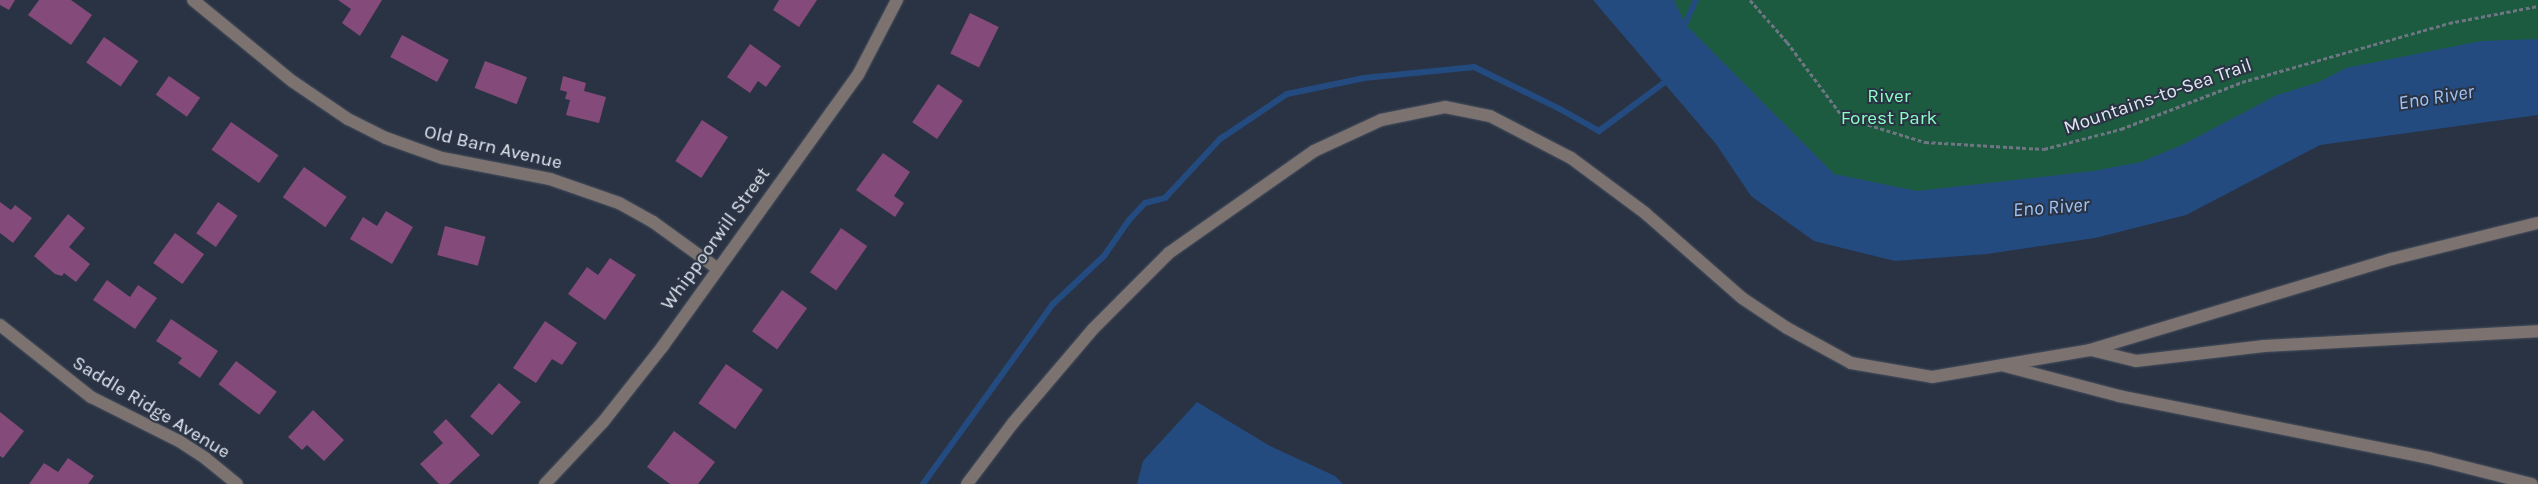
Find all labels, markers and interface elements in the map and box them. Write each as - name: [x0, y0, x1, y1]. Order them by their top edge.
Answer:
- street label: Mountains-to-Sea Trail: [2061, 54, 2255, 140]
- water label: Eno River: [2396, 79, 2476, 115]
- park label: River Forest Park: [1841, 86, 1937, 130]
- street label: Old Barn Avenue: [422, 121, 564, 175]
- street label: Whippoorwill Street: [657, 163, 775, 315]
- water label: Eno River: [2012, 192, 2090, 222]
- street label: Saddle Ridge Avenue: [68, 352, 234, 464]

